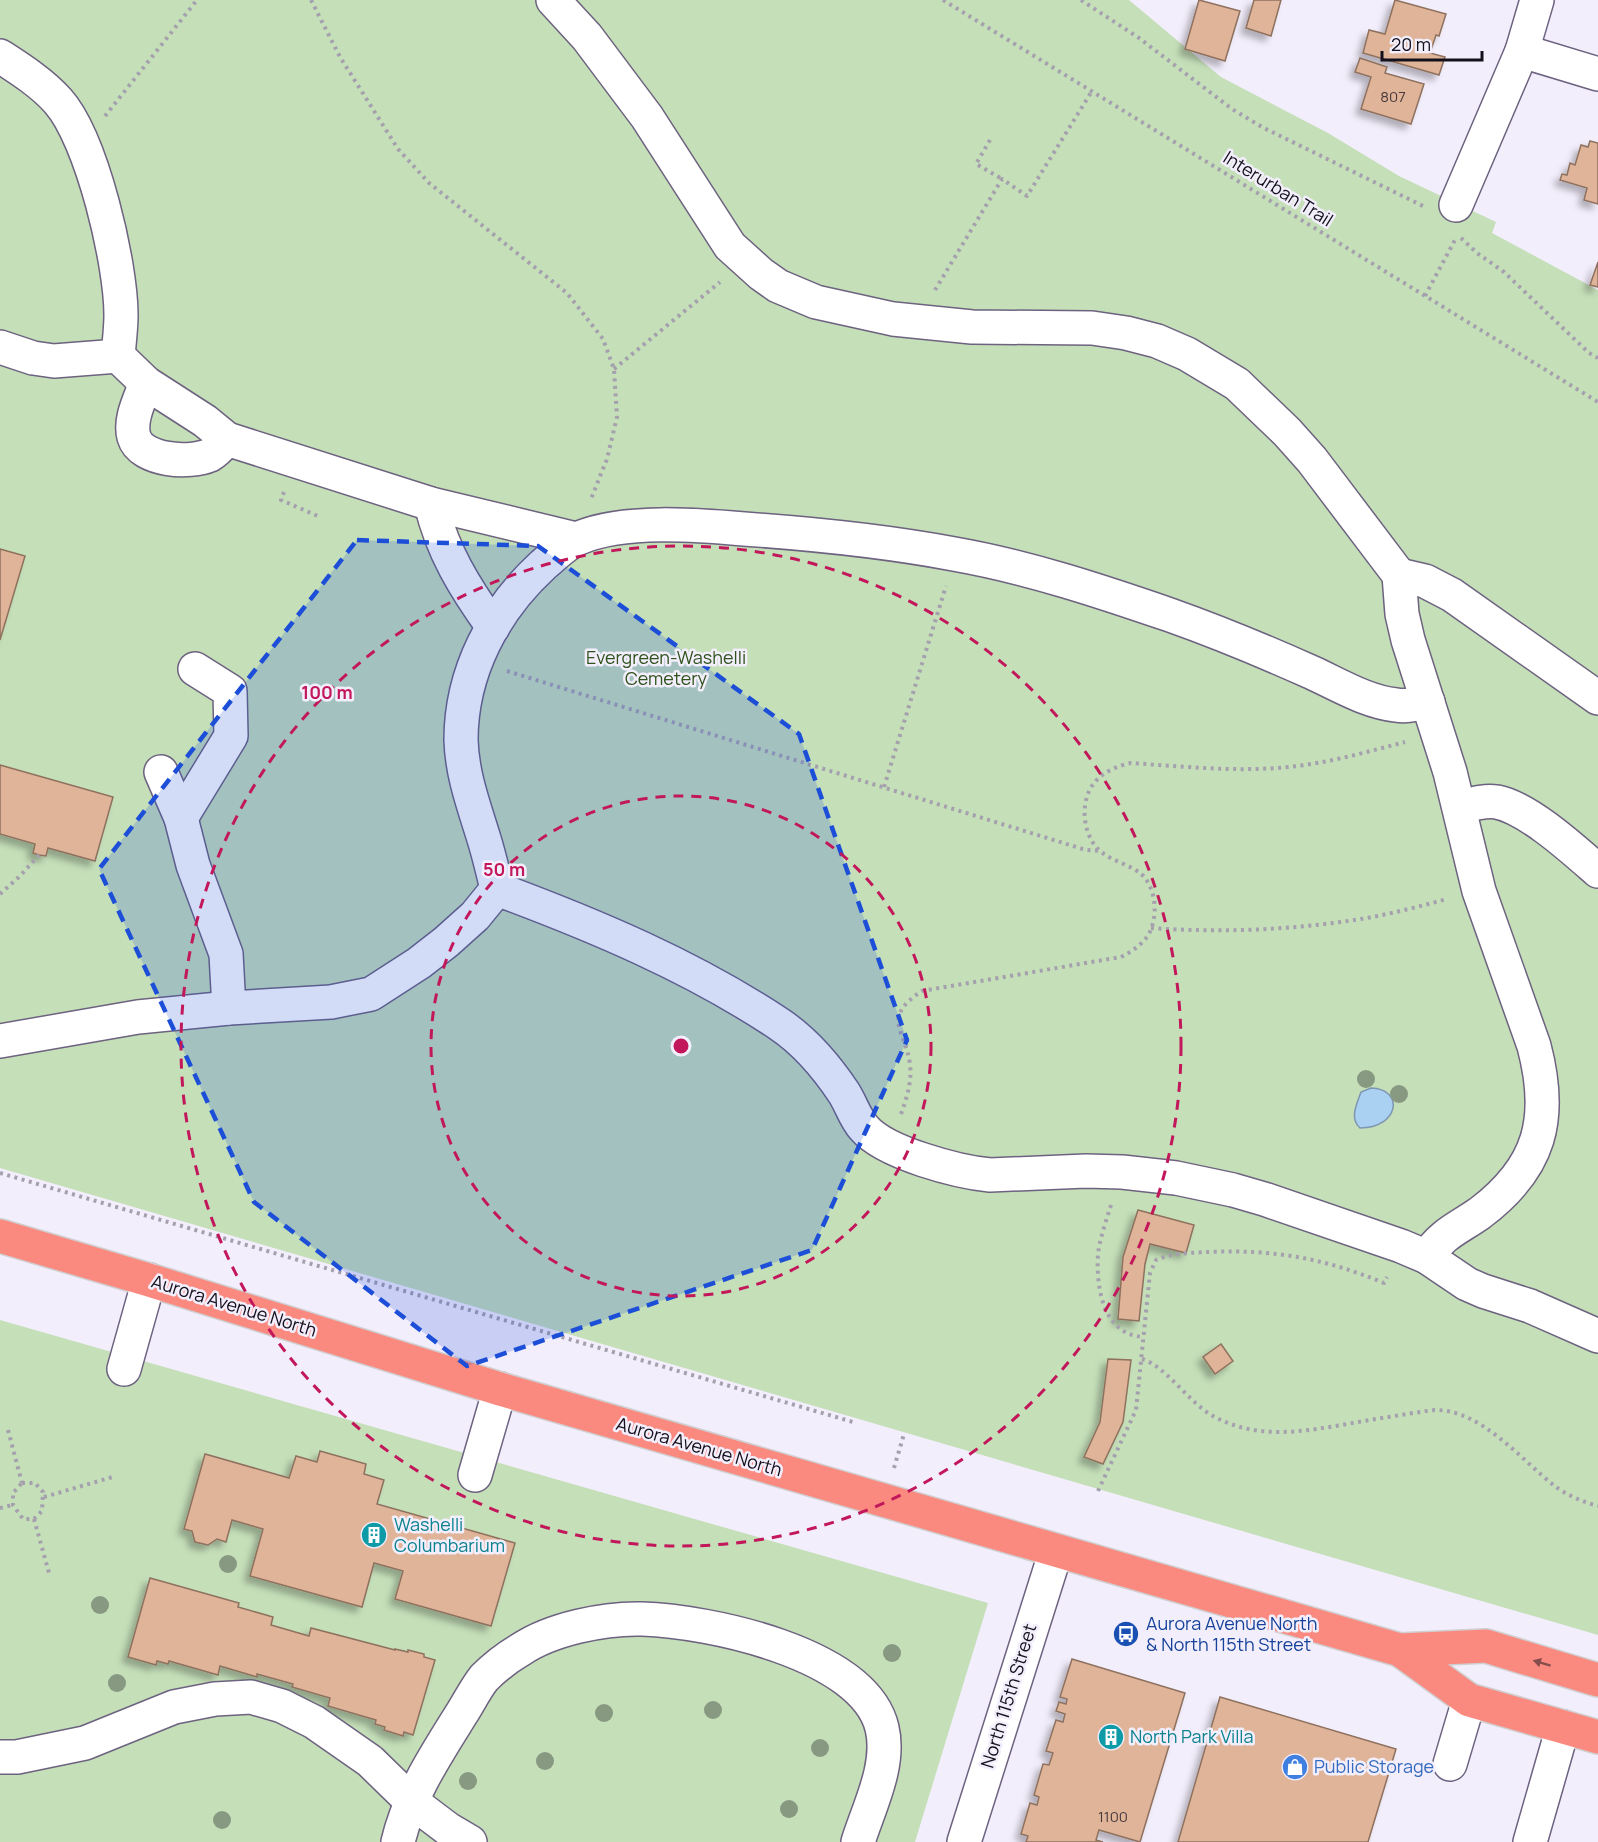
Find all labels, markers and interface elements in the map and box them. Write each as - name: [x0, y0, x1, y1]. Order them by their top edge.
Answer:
- scale bar: [1382, 24, 1482, 62]
- text: 20 m: [1391, 32, 1431, 56]
- house number: 807: [1380, 86, 1406, 107]
- street label: Interurban Trail: [1219, 145, 1338, 232]
- park label: Evergreen-Washelli Cemetery: [586, 645, 746, 690]
- text: 100 m: [301, 680, 353, 704]
- text: 50 m: [483, 857, 525, 881]
- centre of rings: [671, 1036, 691, 1056]
- street label: Aurora Avenue North: [149, 1269, 320, 1342]
- street label: Aurora Avenue North: [614, 1411, 785, 1481]
- place label: Washelli Columbarium: [394, 1512, 505, 1557]
- building icon: Washelli Columbarium: [359, 1520, 389, 1550]
- place label: Aurora Avenue North & North 115th Street: [1146, 1611, 1317, 1656]
- bus stop icon: Aurora Avenue North & North 115th Street: [1111, 1619, 1141, 1649]
- street label: North 115th Street: [975, 1621, 1041, 1771]
- one-way arrow: [1533, 1658, 1551, 1667]
- building icon: North Park Villa: [1096, 1722, 1126, 1752]
- place label: North Park Villa: [1130, 1724, 1254, 1748]
- shop icon: Public Storage: [1280, 1752, 1310, 1782]
- place label: Public Storage: [1314, 1754, 1434, 1778]
- house number: 1100: [1098, 1806, 1128, 1827]

